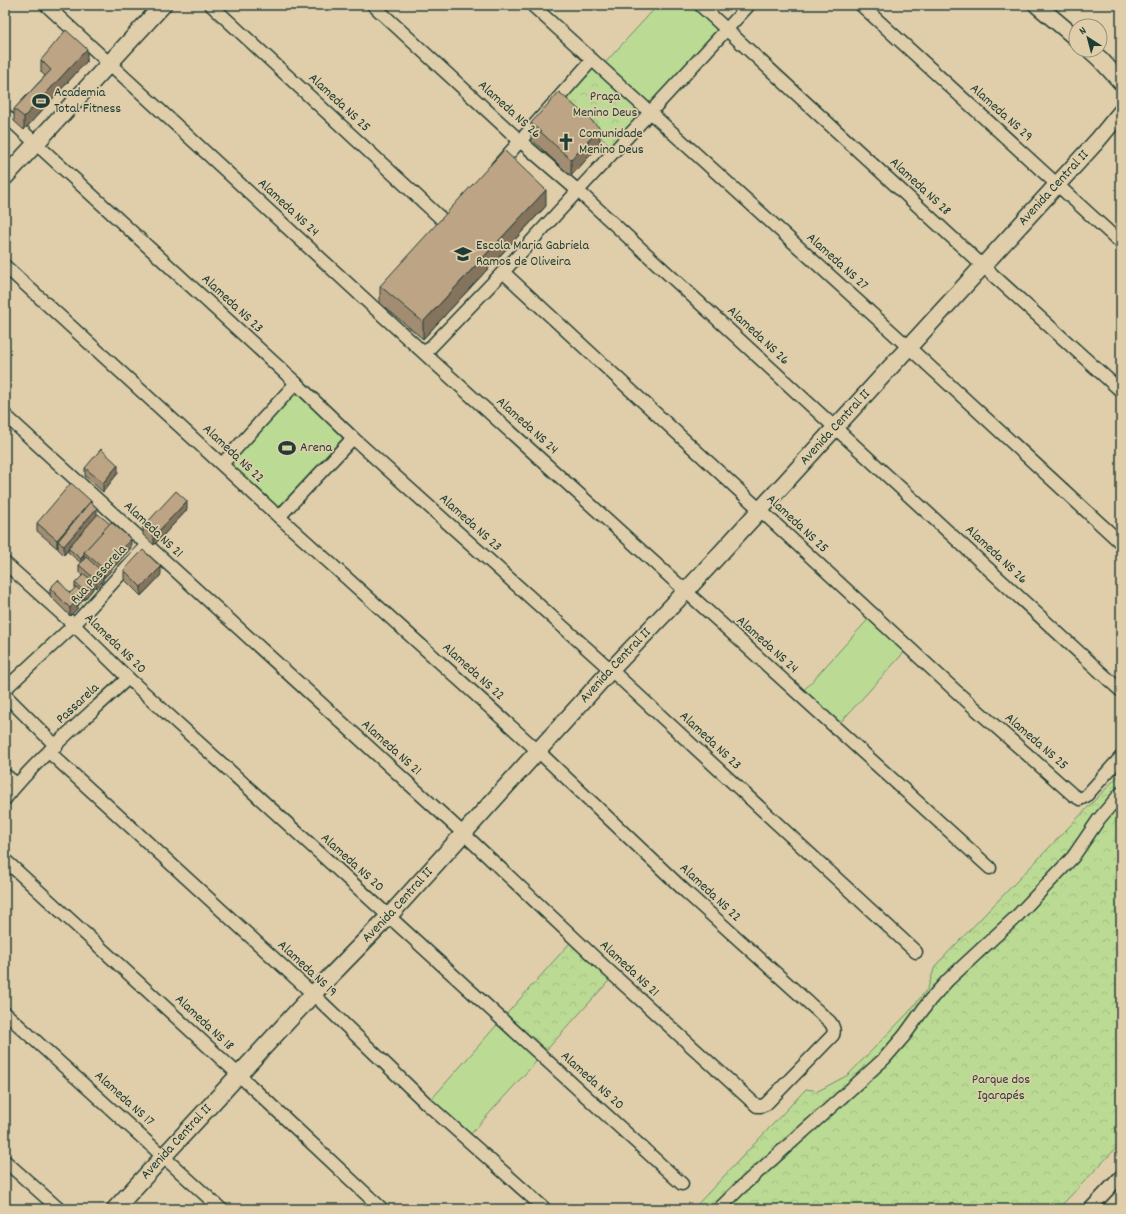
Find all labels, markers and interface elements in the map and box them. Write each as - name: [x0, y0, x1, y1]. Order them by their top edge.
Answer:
- north arrow: [1068, 18, 1108, 58]
- text: N: [1076, 23, 1091, 40]
- street label: Alameda NS 25: [303, 69, 375, 137]
- street label: Alameda NS 26: [473, 76, 545, 144]
- street label: Alameda NS 29: [965, 79, 1037, 147]
- place label: Academia Total Fitness: [54, 83, 121, 119]
- park label: Praça Menino Deus: [573, 87, 637, 123]
- sports icon: Academia Total Fitness: [31, 91, 51, 111]
- place label: Comunidade Menino Deus: [579, 124, 644, 160]
- church icon: Comunidade Menino Deus: [556, 132, 576, 152]
- street label: Avenida Central II: [1014, 145, 1094, 231]
- street label: Alameda NS 28: [885, 153, 956, 221]
- street label: Alameda NS 24: [253, 174, 323, 242]
- street label: Alameda NS 27: [802, 229, 872, 295]
- place label: Escola Maria Gabriela Ramos de Oliveira: [476, 236, 589, 272]
- school or university icon: Escola Maria Gabriela Ramos de Oliveira: [453, 244, 473, 264]
- street label: Alameda NS 23: [197, 270, 267, 338]
- street label: Alameda NS 26: [722, 302, 794, 370]
- street label: Avenida Central II: [795, 384, 876, 470]
- street label: Alameda NS 24: [491, 393, 563, 459]
- street label: Alameda NS 22: [198, 420, 268, 488]
- sports icon: Arena: [277, 438, 297, 458]
- place label: Arena: [300, 438, 332, 458]
- street label: Alameda NS 23: [434, 489, 506, 557]
- street label: Alameda NS 25: [761, 490, 833, 558]
- street label: Alameda NS 21: [119, 497, 187, 563]
- street label: Alameda NS 26: [960, 521, 1032, 589]
- street label: Rua Passarela: [66, 540, 132, 609]
- street label: Alameda NS 20: [79, 609, 151, 679]
- street label: Alameda NS 24: [731, 612, 803, 678]
- street label: Avenida Central II: [575, 623, 656, 708]
- street label: Alameda NS 22: [437, 638, 509, 706]
- street label: Passarela: [52, 678, 104, 729]
- street label: Alameda NS 23: [675, 707, 745, 775]
- street label: Alameda NS 25: [1000, 709, 1072, 775]
- street label: Alameda NS 21: [356, 715, 426, 781]
- street label: Alameda NS 20: [316, 829, 388, 897]
- street label: Alameda NS 22: [675, 859, 745, 927]
- street label: Avenida Central II: [358, 863, 439, 948]
- street label: Alameda NS 19: [273, 936, 341, 1002]
- street label: Alameda NS 21: [595, 936, 663, 1002]
- street label: Alameda NS 18: [170, 990, 238, 1056]
- street label: Alameda NS 20: [556, 1047, 628, 1115]
- street label: Alameda NS 17: [90, 1067, 158, 1131]
- park label: Parque dos Igarapés: [972, 1070, 1030, 1106]
- street label: Avenida Central II: [136, 1099, 217, 1184]

